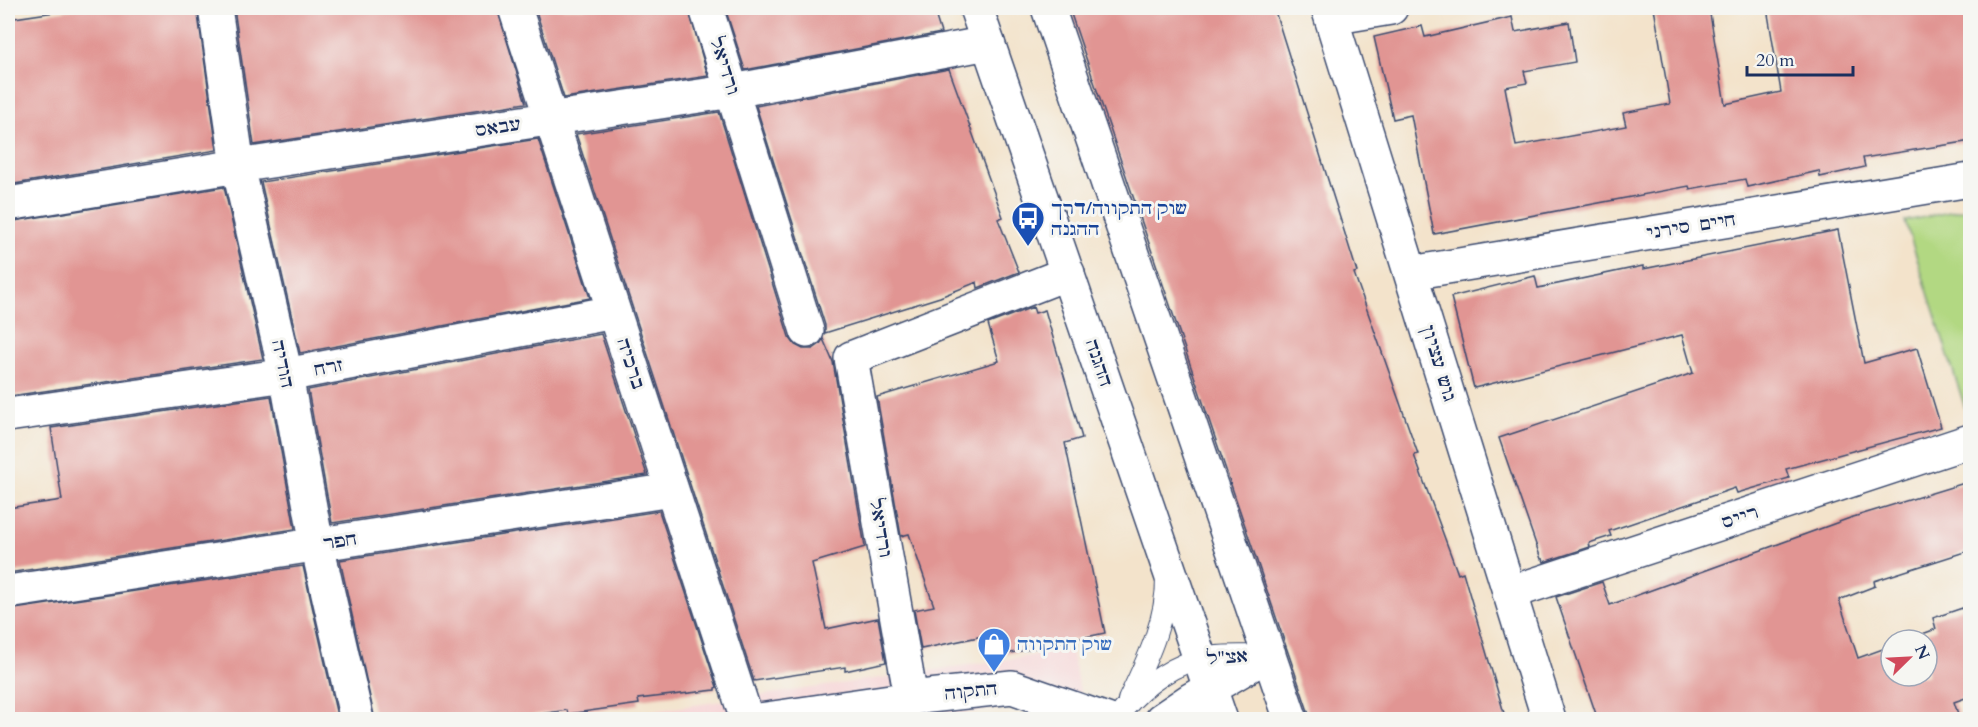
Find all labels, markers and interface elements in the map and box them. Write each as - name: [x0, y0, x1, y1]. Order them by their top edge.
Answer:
- street label: ורדיאל: [703, 34, 746, 99]
- scale bar: [1747, 39, 1854, 77]
- text: 20 m: [1756, 48, 1795, 73]
- street label: עבאס: [474, 112, 523, 143]
- place label: שוק התקווה/דרך ההגנה: [1051, 196, 1187, 242]
- bus stop icon: שוק התקווה/דרך ההגנה: [1010, 200, 1046, 247]
- street label: חיים סירני: [1645, 207, 1738, 246]
- street label: גוש עציון: [1415, 322, 1462, 405]
- street label: ברכיה: [610, 335, 651, 393]
- street label: ההגנה: [1079, 336, 1118, 390]
- street label: הודיה: [265, 338, 300, 390]
- street label: זרח: [312, 352, 346, 383]
- street label: ורדיאל: [863, 496, 898, 560]
- street label: רייס: [1719, 500, 1762, 535]
- street label: חפר: [321, 526, 359, 557]
- shop icon: שוק התקווה: [976, 626, 1012, 673]
- north arrow: [1879, 628, 1939, 688]
- place label: שוק התקווה: [1017, 632, 1112, 657]
- text: N: [1909, 641, 1935, 663]
- street label: אצ"ל: [1205, 644, 1249, 671]
- street label: התקוה: [943, 676, 999, 707]

